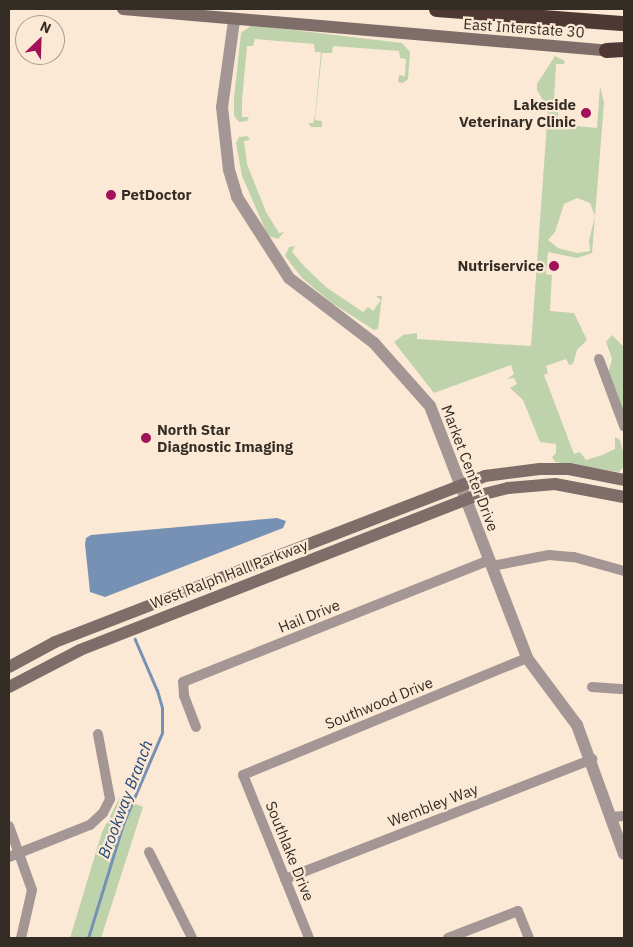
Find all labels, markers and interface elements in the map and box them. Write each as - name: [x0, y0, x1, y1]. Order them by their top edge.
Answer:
- north arrow: [15, 15, 65, 65]
- street label: East Interstate 30: [463, 15, 585, 41]
- text: N: [37, 17, 54, 37]
- place label: Lakeside Veterinary Clinic: [459, 95, 576, 130]
- marker: Lakeside Veterinary Clinic: [580, 107, 592, 119]
- place label: PetDoctor: [121, 186, 192, 204]
- marker: PetDoctor: [105, 189, 117, 201]
- place label: Nutriservice: [457, 257, 544, 275]
- marker: Nutriservice: [548, 260, 560, 272]
- street label: Market Center Drive: [438, 402, 502, 534]
- place label: North Star Diagnostic Imaging: [157, 420, 293, 455]
- marker: North Star Diagnostic Imaging: [139, 431, 153, 445]
- street label: West Ralph Hall Parkway: [148, 536, 310, 612]
- street label: Hail Drive: [276, 596, 342, 636]
- street label: Southwood Drive: [322, 673, 436, 733]
- water label: Brookway Branch: [94, 737, 156, 861]
- street label: Wembley Way: [385, 780, 481, 830]
- street label: Southlake Drive: [262, 799, 318, 903]

